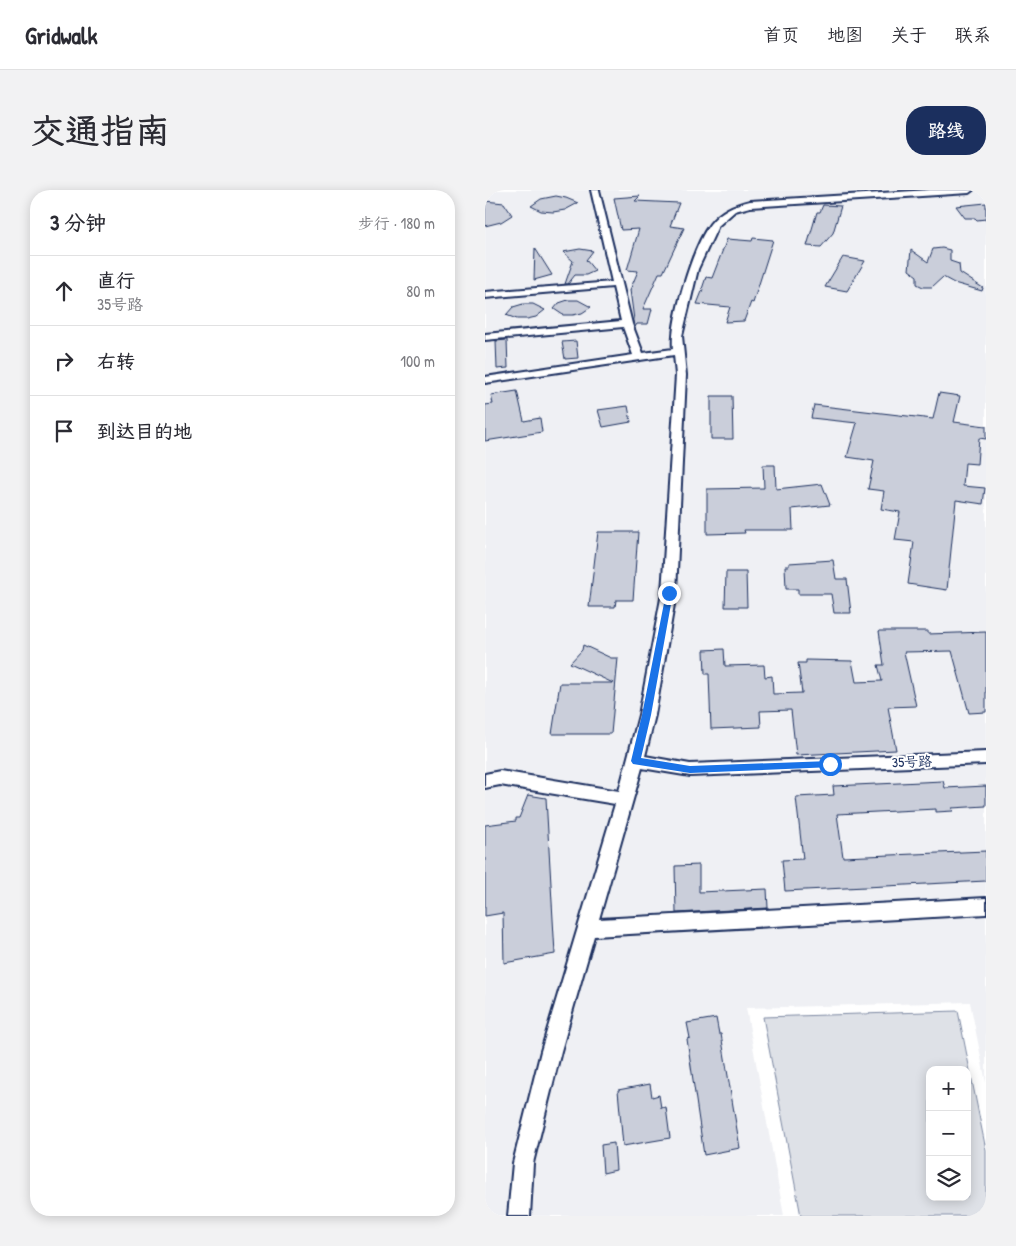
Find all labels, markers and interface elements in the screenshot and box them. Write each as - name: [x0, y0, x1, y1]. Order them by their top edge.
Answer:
- text: Gridwalk: [25, 19, 97, 51]
- text: 首页: [763, 22, 799, 47]
- text: 地图: [827, 22, 863, 47]
- text: 关于: [891, 22, 927, 47]
- text: 联系: [955, 22, 991, 47]
- button: 路线: [906, 106, 986, 155]
- text: 交通指南: [30, 107, 170, 154]
- text: 3 分钟: [50, 208, 106, 237]
- text: 步行 · 180 m: [358, 212, 435, 234]
- text: 直行: [97, 267, 135, 293]
- icon: ahead: [50, 277, 78, 305]
- text: 80 m: [406, 280, 435, 302]
- text: 35号路: [97, 293, 143, 315]
- icon: right: [50, 347, 78, 375]
- text: 右转: [97, 348, 135, 374]
- text: 100 m: [400, 350, 435, 372]
- icon: arrive: [50, 417, 78, 445]
- text: 到达目的地: [97, 418, 192, 444]
- route end: [658, 582, 681, 605]
- street label: 35号路: [892, 751, 932, 771]
- route start: [819, 753, 842, 776]
- map controls: [926, 1066, 971, 1201]
- button: +: [926, 1066, 971, 1111]
- button: −: [926, 1111, 971, 1156]
- button: layers: [926, 1156, 971, 1201]

